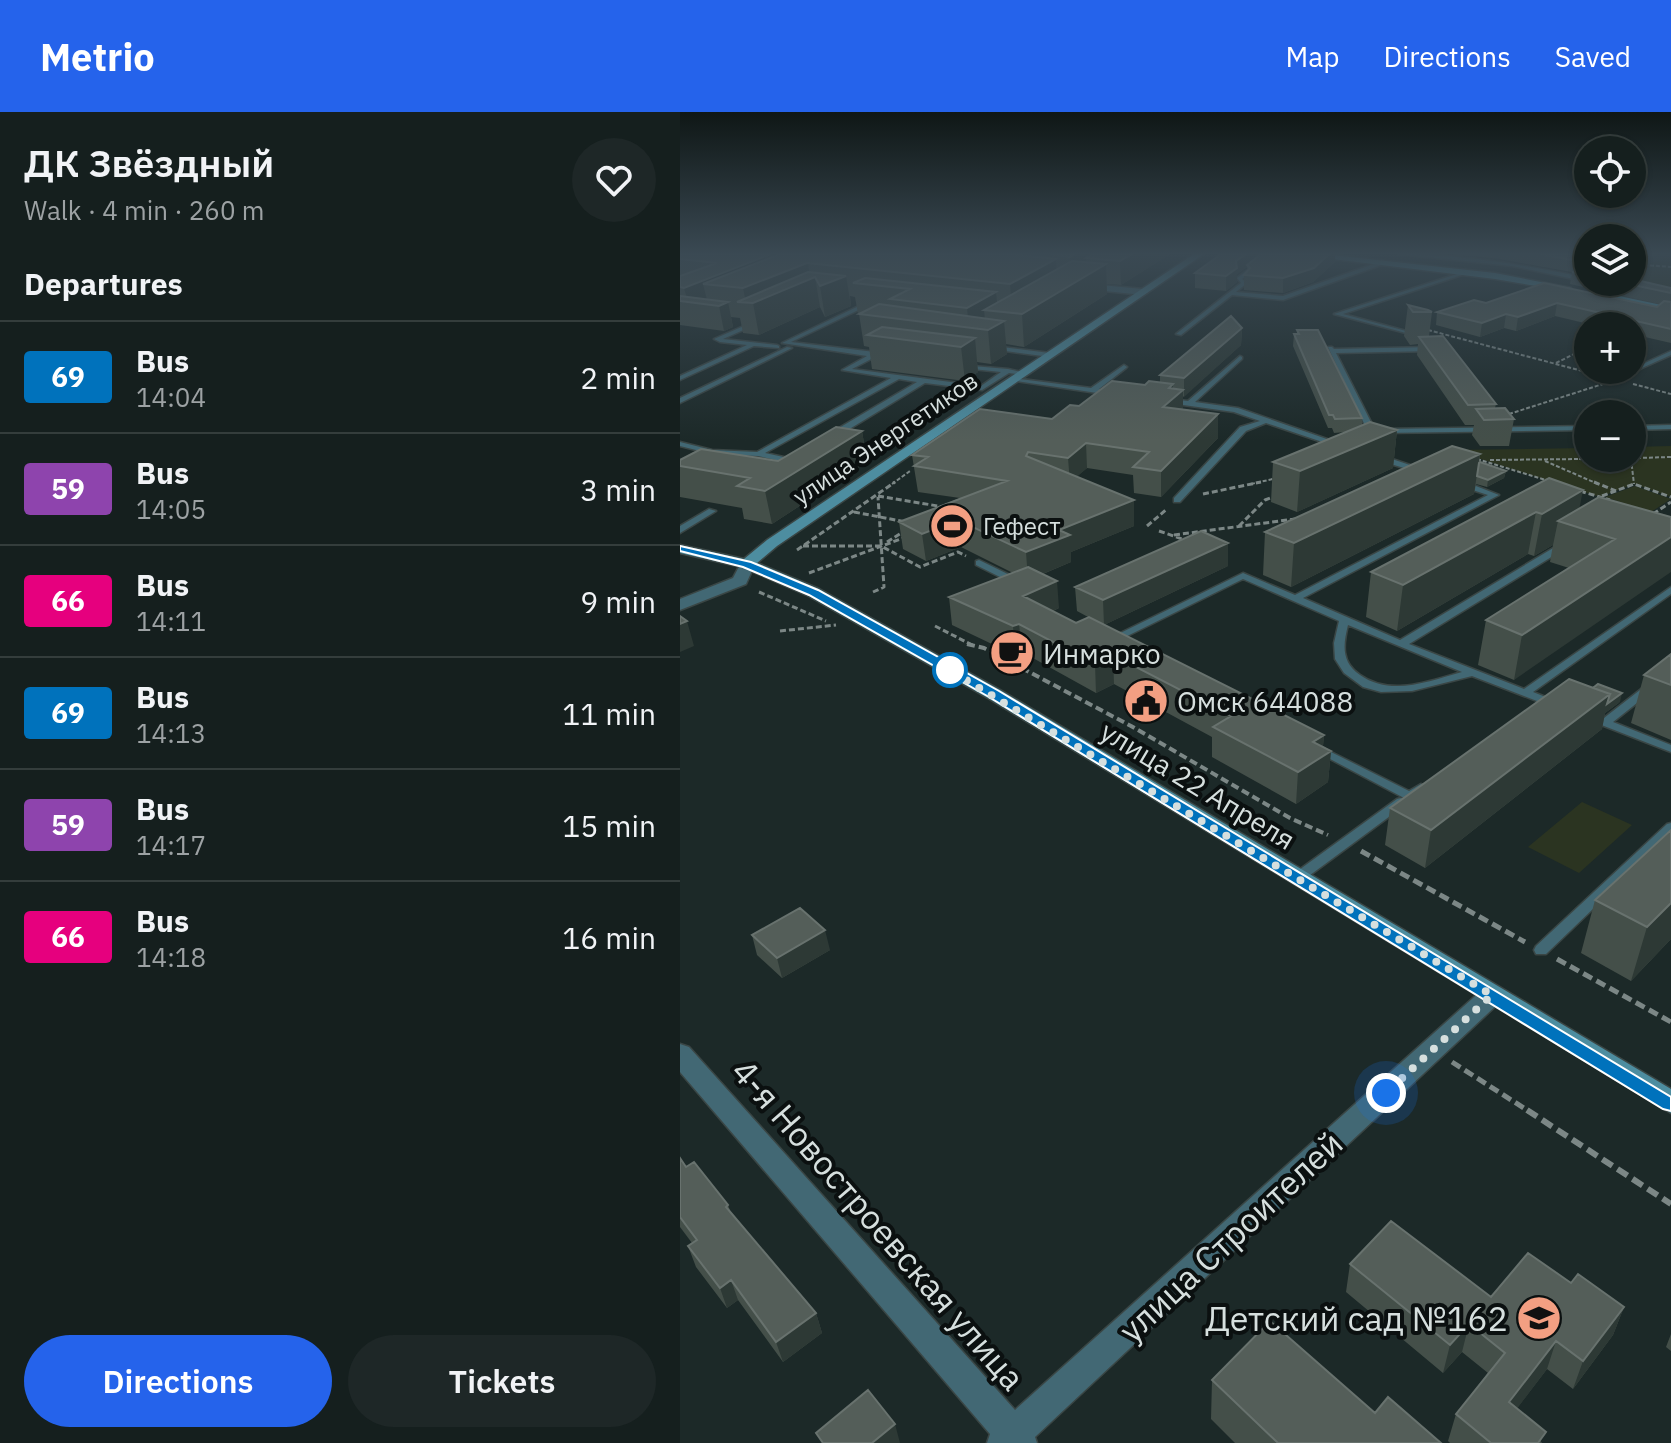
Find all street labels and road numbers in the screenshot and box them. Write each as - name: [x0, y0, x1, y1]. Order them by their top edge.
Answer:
- street label: улица Энергетиков: [786, 364, 984, 512]
- street label: улица 22 Апреля: [1094, 712, 1302, 858]
- street label: 4-я Новостроевская улица: [723, 1049, 1035, 1399]
- street label: улица Строителей: [1109, 1121, 1351, 1351]

